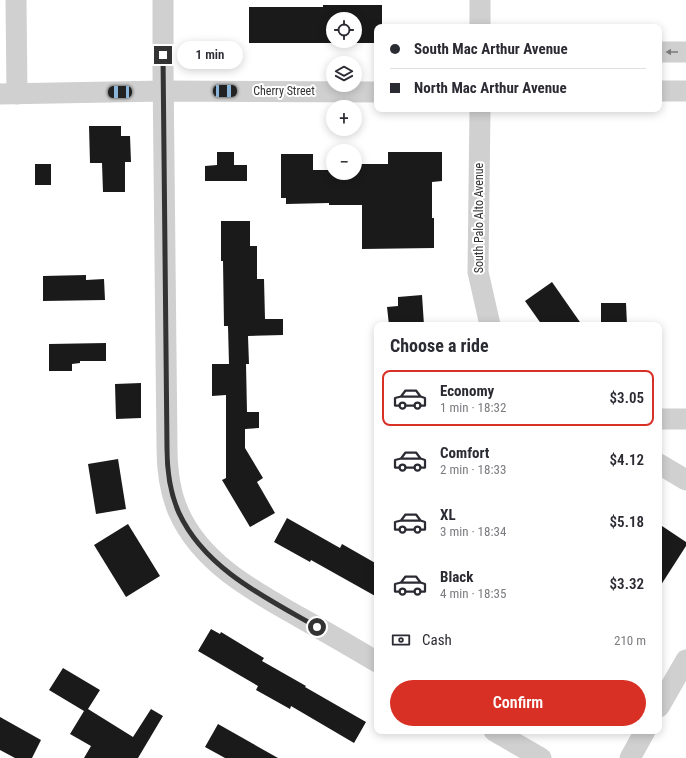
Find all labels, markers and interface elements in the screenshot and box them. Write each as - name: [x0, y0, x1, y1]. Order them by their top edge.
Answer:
- map controls: [326, 12, 362, 180]
- button: locate: [326, 12, 362, 48]
- text: South Mac Arthur Avenue: [414, 40, 568, 58]
- callout: 1 min: [177, 41, 243, 69]
- route end: [154, 46, 172, 64]
- text: 1 min: [196, 47, 224, 62]
- one-way arrow: [666, 49, 679, 55]
- button: layers: [326, 56, 362, 92]
- text: North Mac Arthur Avenue: [414, 79, 567, 97]
- street label: Cherry Street: [253, 84, 315, 98]
- car: [213, 85, 237, 97]
- car: [108, 86, 132, 98]
- button: +: [326, 100, 362, 136]
- button: −: [326, 144, 362, 180]
- street label: South Palo Alto Avenue: [472, 162, 486, 273]
- text: Choose a ride: [390, 335, 489, 356]
- icon: car: [392, 380, 428, 416]
- text: Economy: [440, 382, 494, 400]
- text: $3.05: [610, 389, 644, 407]
- text: 1 min · 18:32: [440, 400, 506, 415]
- icon: car: [392, 442, 428, 478]
- text: Comfort: [440, 444, 489, 462]
- text: $4.12: [610, 451, 644, 469]
- text: 2 min · 18:33: [440, 462, 506, 477]
- icon: car: [392, 504, 428, 540]
- text: XL: [440, 506, 456, 524]
- text: $5.18: [610, 513, 644, 531]
- text: 3 min · 18:34: [440, 524, 506, 539]
- icon: car: [392, 566, 428, 602]
- text: Black: [440, 568, 473, 586]
- text: $3.32: [610, 575, 644, 593]
- text: 4 min · 18:35: [440, 586, 506, 601]
- route start: [308, 618, 326, 636]
- icon: cash: [390, 629, 412, 651]
- text: Cash: [422, 631, 452, 649]
- text: 210 m: [614, 633, 646, 648]
- button: Confirm: [390, 680, 646, 726]

